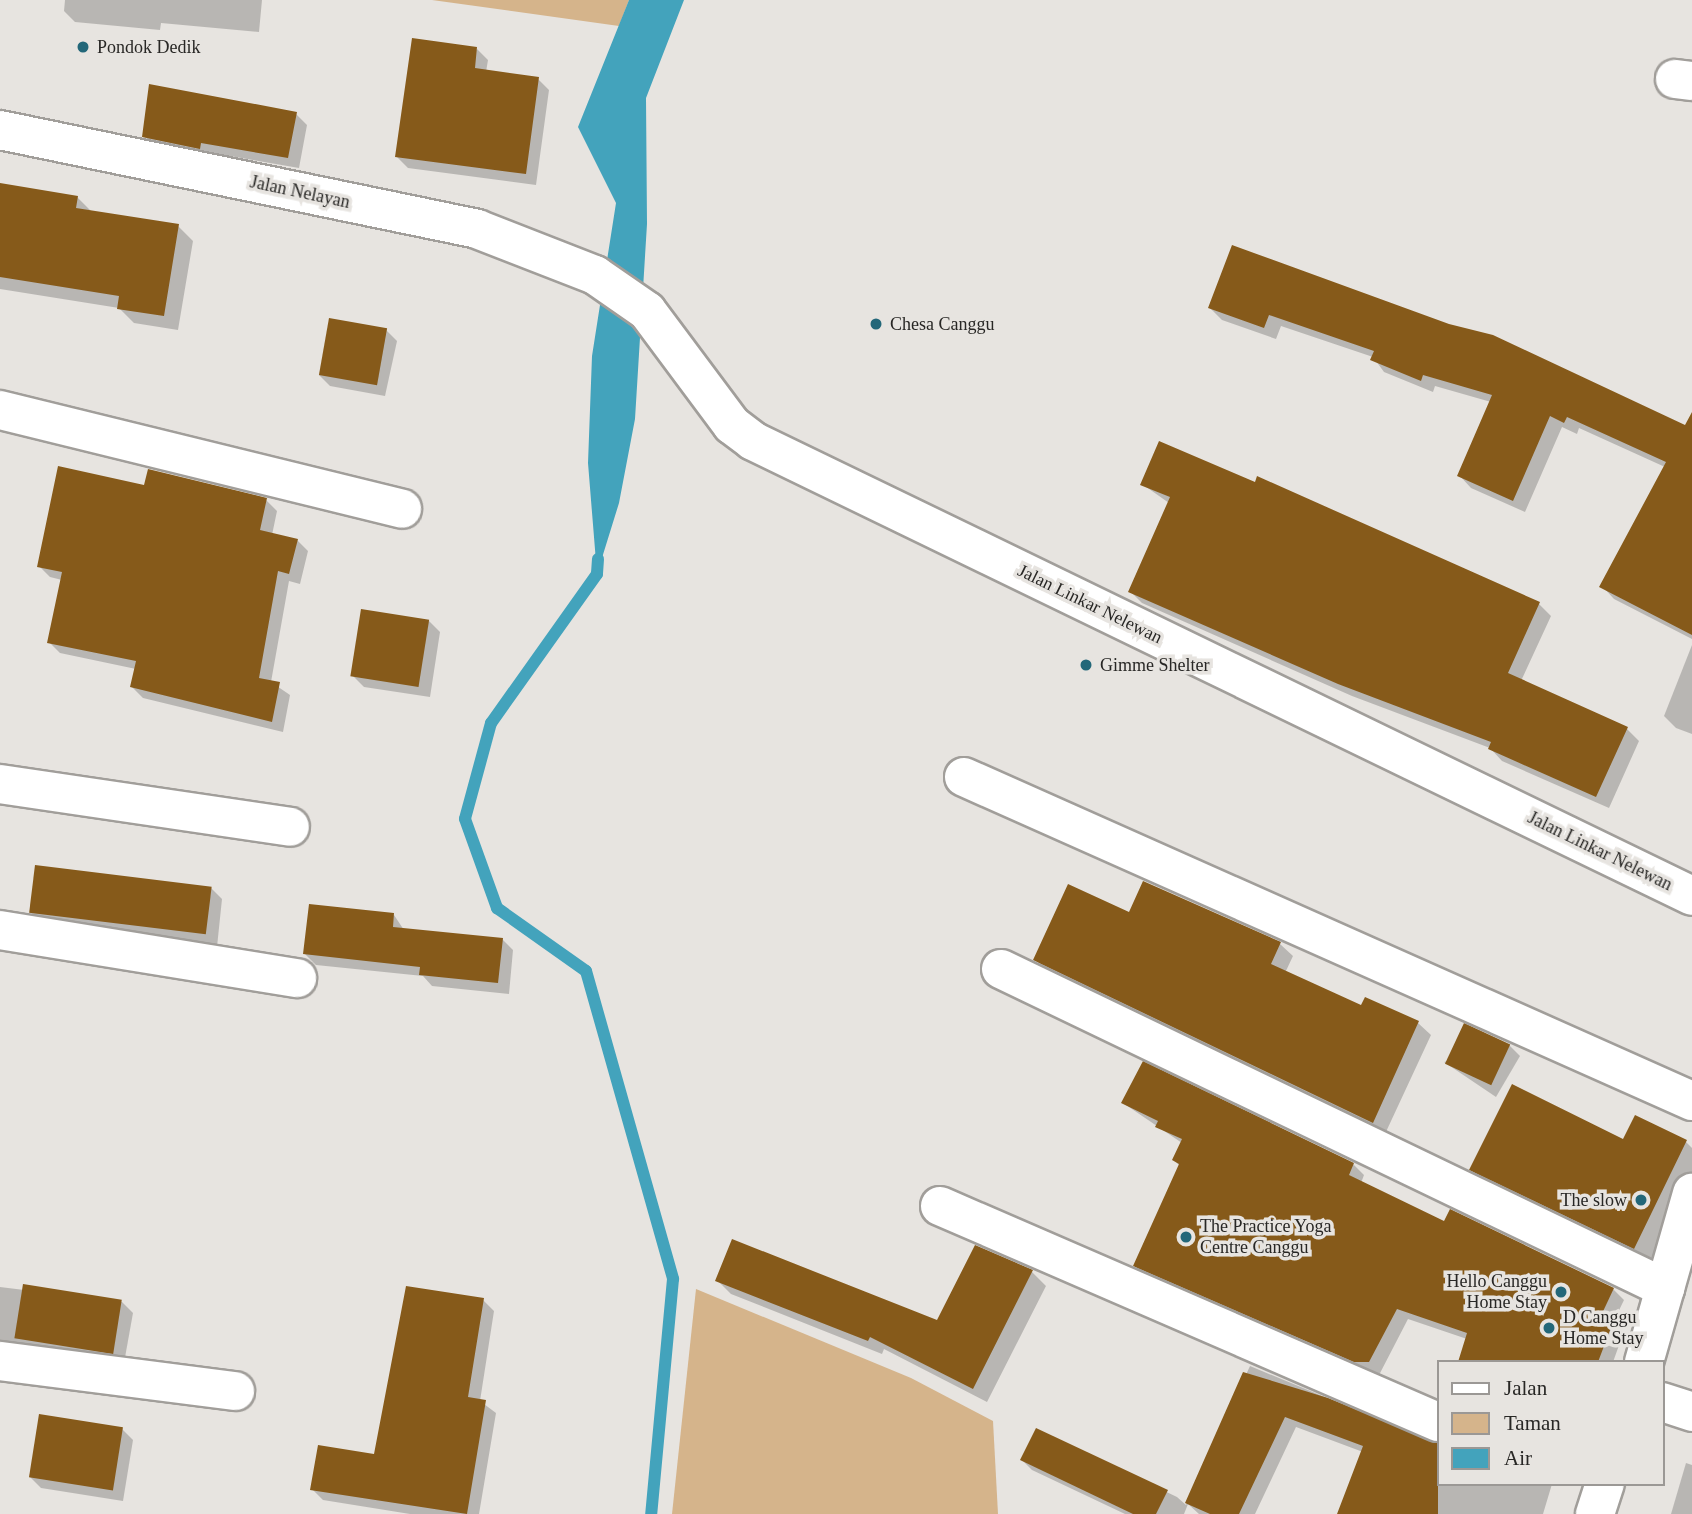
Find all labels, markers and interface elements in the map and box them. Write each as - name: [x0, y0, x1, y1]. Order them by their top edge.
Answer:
- place label: Pondok Dedik: [97, 36, 201, 58]
- marker: Pondok Dedik: [75, 39, 91, 55]
- street label: Jalan Nelayan: [248, 171, 352, 213]
- place label: Chesa Canggu: [890, 313, 994, 335]
- marker: Chesa Canggu: [868, 316, 884, 332]
- street label: Jalan Linkar Nelewan: [1014, 560, 1166, 648]
- place label: Gimme Shelter: [1100, 654, 1209, 676]
- marker: Gimme Shelter: [1078, 657, 1094, 673]
- street label: Jalan Linkar Nelewan: [1524, 807, 1676, 895]
- place label: The slow: [1561, 1189, 1627, 1211]
- marker: The slow: [1633, 1192, 1649, 1208]
- place label: The Practice Yoga Centre Canggu: [1200, 1216, 1332, 1258]
- marker: The Practice Yoga Centre Canggu: [1178, 1229, 1194, 1245]
- place label: Hello Canggu Home Stay: [1447, 1271, 1547, 1314]
- marker: Hello Canggu Home Stay: [1553, 1284, 1569, 1300]
- place label: D Canggu Home Stay: [1563, 1307, 1643, 1350]
- marker: D Canggu Home Stay: [1541, 1320, 1557, 1336]
- legend: [1436, 1360, 1664, 1486]
- text: Jalan: [1504, 1376, 1547, 1400]
- text: Taman: [1504, 1411, 1561, 1435]
- text: Air: [1504, 1446, 1532, 1470]

